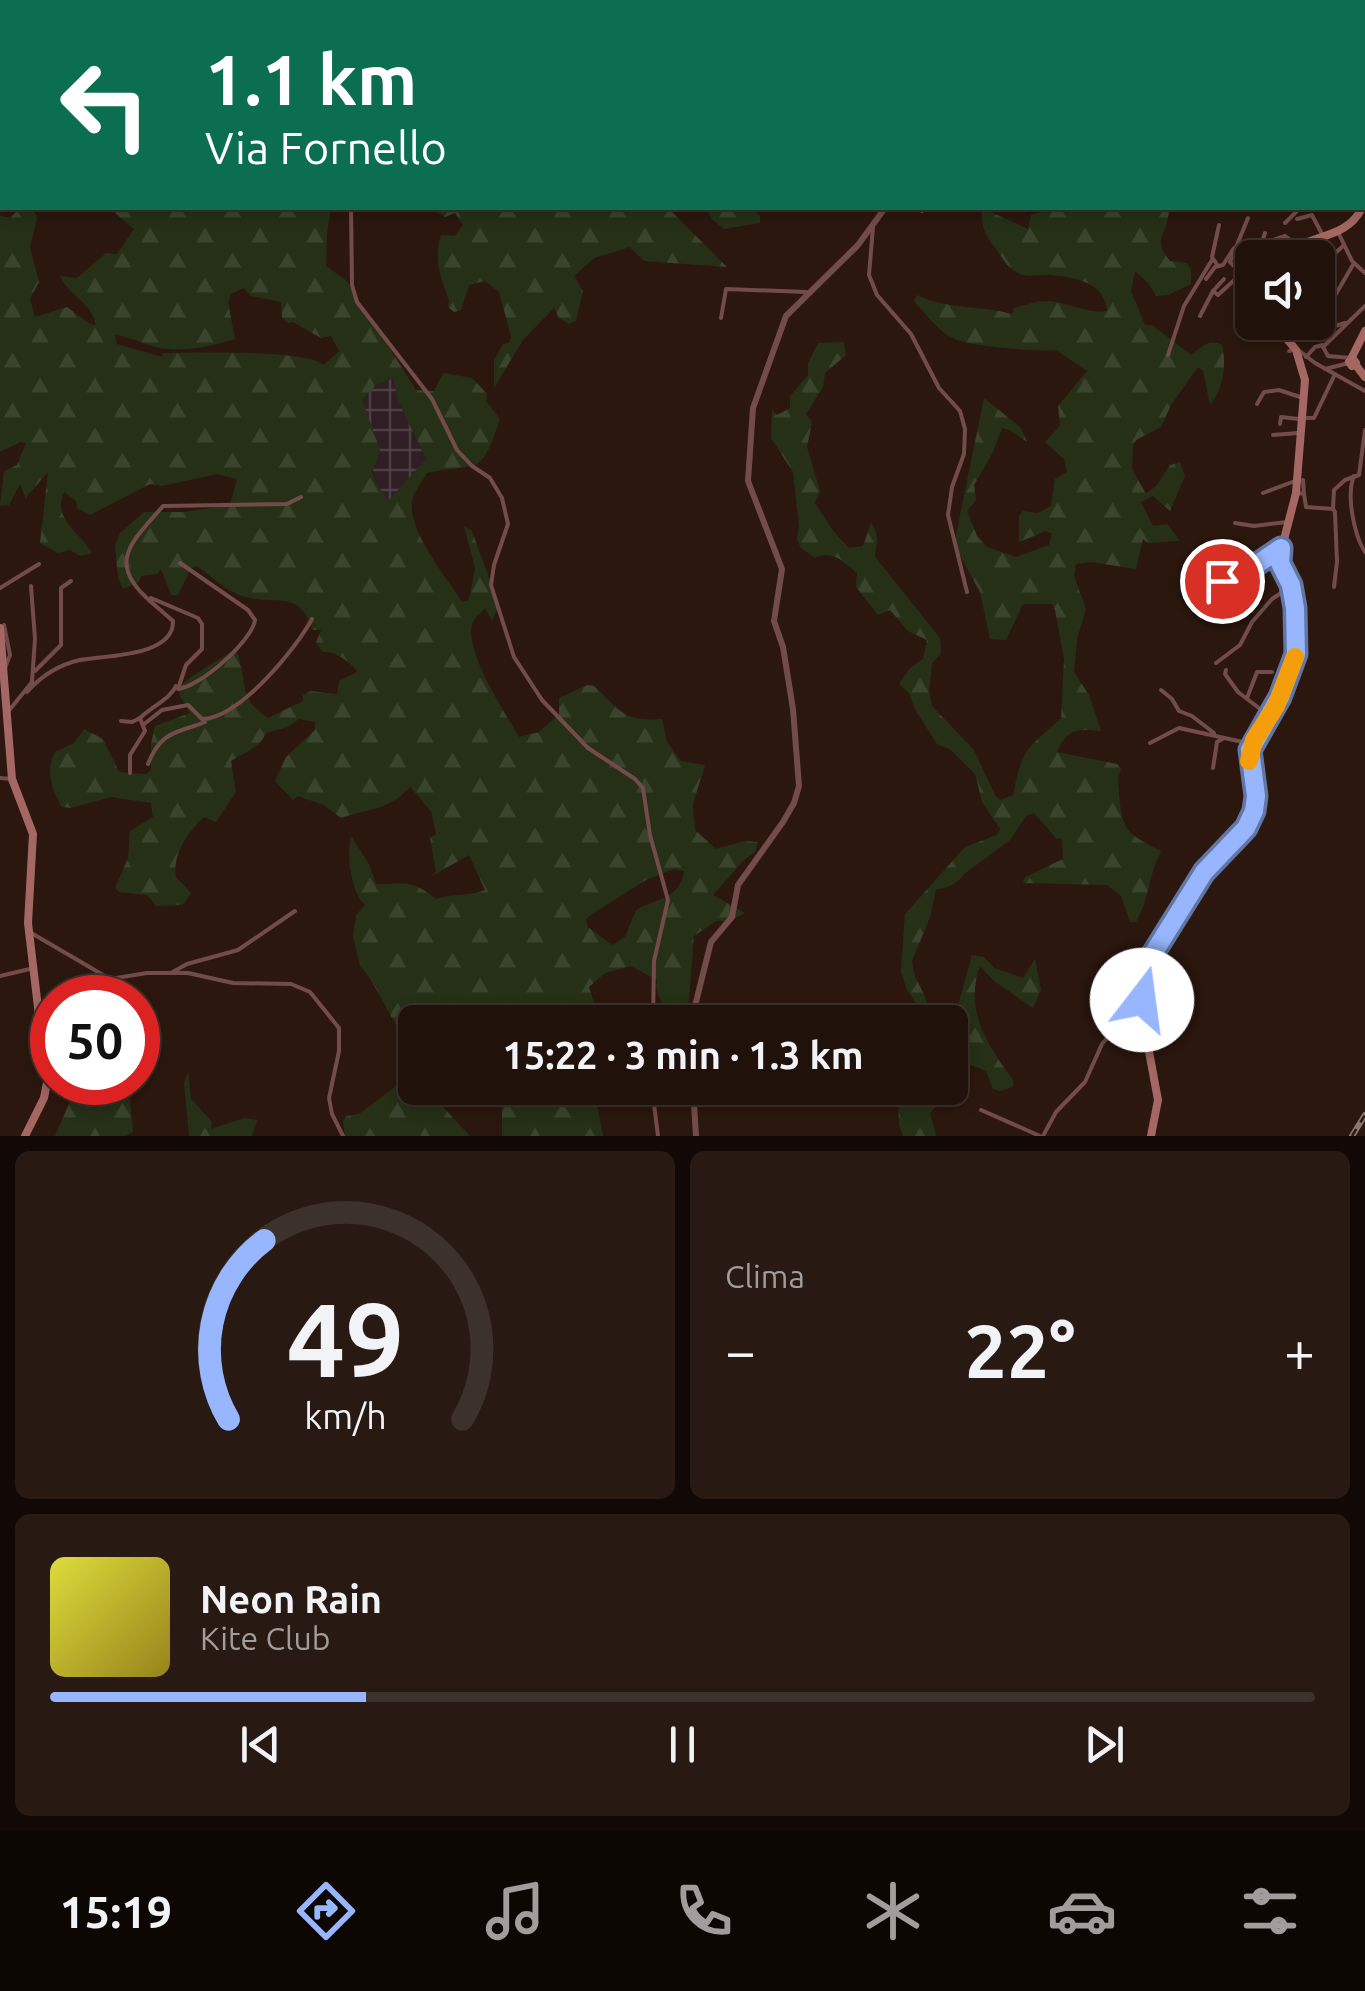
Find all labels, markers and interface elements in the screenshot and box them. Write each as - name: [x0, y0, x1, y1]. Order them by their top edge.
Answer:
- icon: left: [40, 40, 170, 170]
- text: 1.1 km: [205, 40, 417, 118]
- text: Via Fornello: [205, 122, 447, 173]
- map controls: [1235, 240, 1335, 340]
- button: sound: [1235, 240, 1335, 340]
- pin: [1180, 539, 1265, 624]
- icon: arrive: [1195, 554, 1250, 609]
- position arrow: [1090, 948, 1194, 1052]
- speed limit sign: 50: [30, 975, 160, 1105]
- text: 15:22 · 3 min · 1.3 km: [502, 1034, 864, 1076]
- text: Clima: [725, 1258, 805, 1294]
- text: 49: [286, 1280, 404, 1397]
- text: 22°: [964, 1308, 1076, 1392]
- text: −: [725, 1320, 756, 1381]
- text: +: [1284, 1320, 1315, 1381]
- text: km/h: [304, 1396, 386, 1436]
- text: Neon Rain: [200, 1578, 382, 1620]
- text: Kite Club: [200, 1620, 330, 1656]
- icon: previous: [233, 1717, 288, 1772]
- icon: pause: [655, 1717, 710, 1772]
- icon: next: [1077, 1717, 1132, 1772]
- icon: directions: [291, 1876, 361, 1946]
- icon: music: [480, 1876, 550, 1946]
- icon: phone: [669, 1876, 739, 1946]
- icon: climate: [858, 1876, 928, 1946]
- icon: car: [1047, 1876, 1117, 1946]
- icon: filters: [1235, 1876, 1305, 1946]
- text: 15:19: [59, 1886, 172, 1937]

